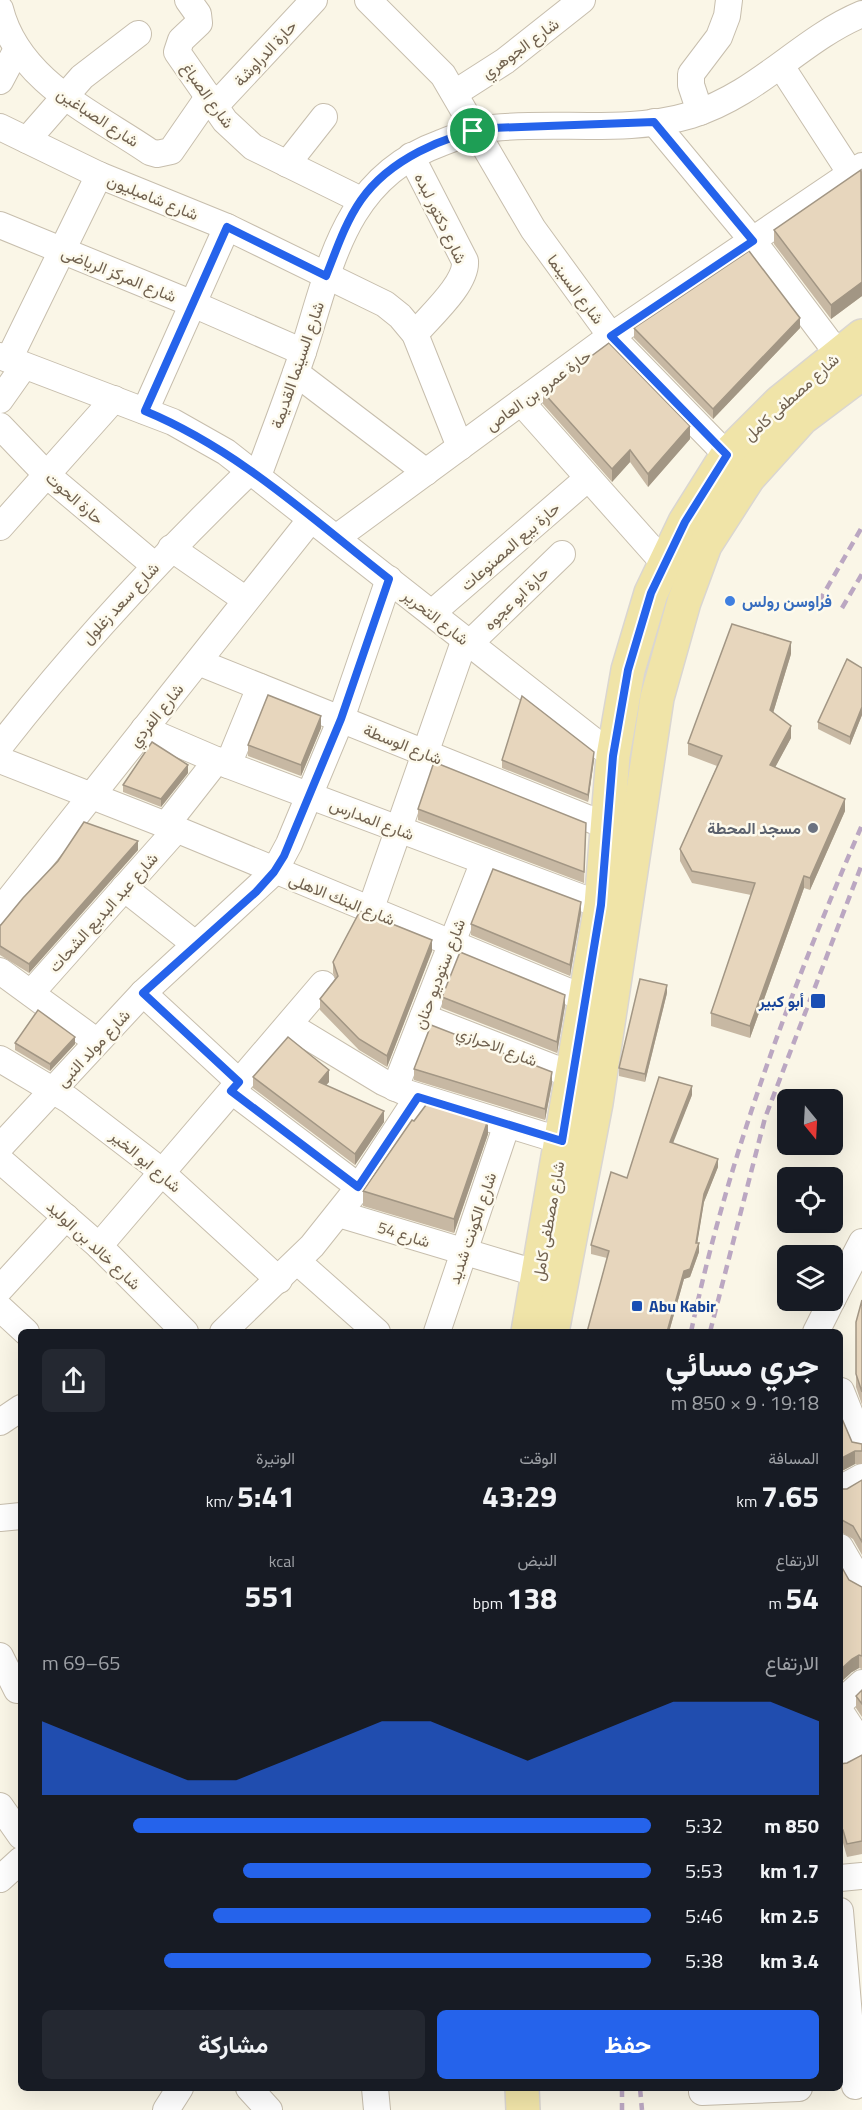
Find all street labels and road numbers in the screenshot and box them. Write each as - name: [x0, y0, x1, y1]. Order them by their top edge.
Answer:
- street label: شارع الجوهري: [476, 12, 565, 86]
- street label: حارة الدراوشة: [228, 14, 302, 92]
- street label: شارع الصباغ: [176, 57, 240, 133]
- street label: شارع الصباغين: [52, 81, 144, 153]
- street label: شارع شامبليون: [104, 168, 202, 226]
- street label: شارع دكتور لبده: [409, 169, 473, 267]
- street label: شارع المركز الرياضى: [58, 240, 180, 308]
- street label: شارع السينما: [542, 249, 610, 329]
- street label: شارع السينما القديمة: [264, 298, 330, 432]
- street label: حارة عمرو بن العاص: [480, 343, 596, 437]
- street label: شارع مصطفى كامل: [738, 348, 844, 446]
- street label: حارة الحوت: [41, 466, 110, 530]
- street label: حارة بيع المصنوعات: [455, 496, 565, 596]
- street label: شارع سعد زغلول: [76, 557, 164, 649]
- street label: حارة ابو عجوه: [478, 560, 554, 635]
- street label: شارع التحرير: [397, 583, 474, 651]
- street label: شارع الفردي: [123, 678, 191, 753]
- street label: شارع الوسطة: [360, 717, 446, 771]
- street label: شارع المدارس: [326, 792, 418, 846]
- street label: شارع عبد البديع الشحات: [43, 847, 163, 977]
- street label: شارع البنك الاهلى: [285, 867, 399, 931]
- street label: شارع ستوديو حنان: [407, 915, 471, 1033]
- street label: شارع مولد النبى: [50, 1004, 136, 1092]
- street label: شارع الاحرازي: [452, 1020, 541, 1074]
- street label: شارع ابو الخير: [104, 1123, 187, 1198]
- street label: شارع مصطفى كامل: [526, 1159, 570, 1283]
- street label: شارع الكونت شديد: [442, 1169, 502, 1287]
- street label: شارع خالد بن الوليد: [41, 1195, 147, 1295]
- street label: شارع 54: [375, 1215, 433, 1253]

